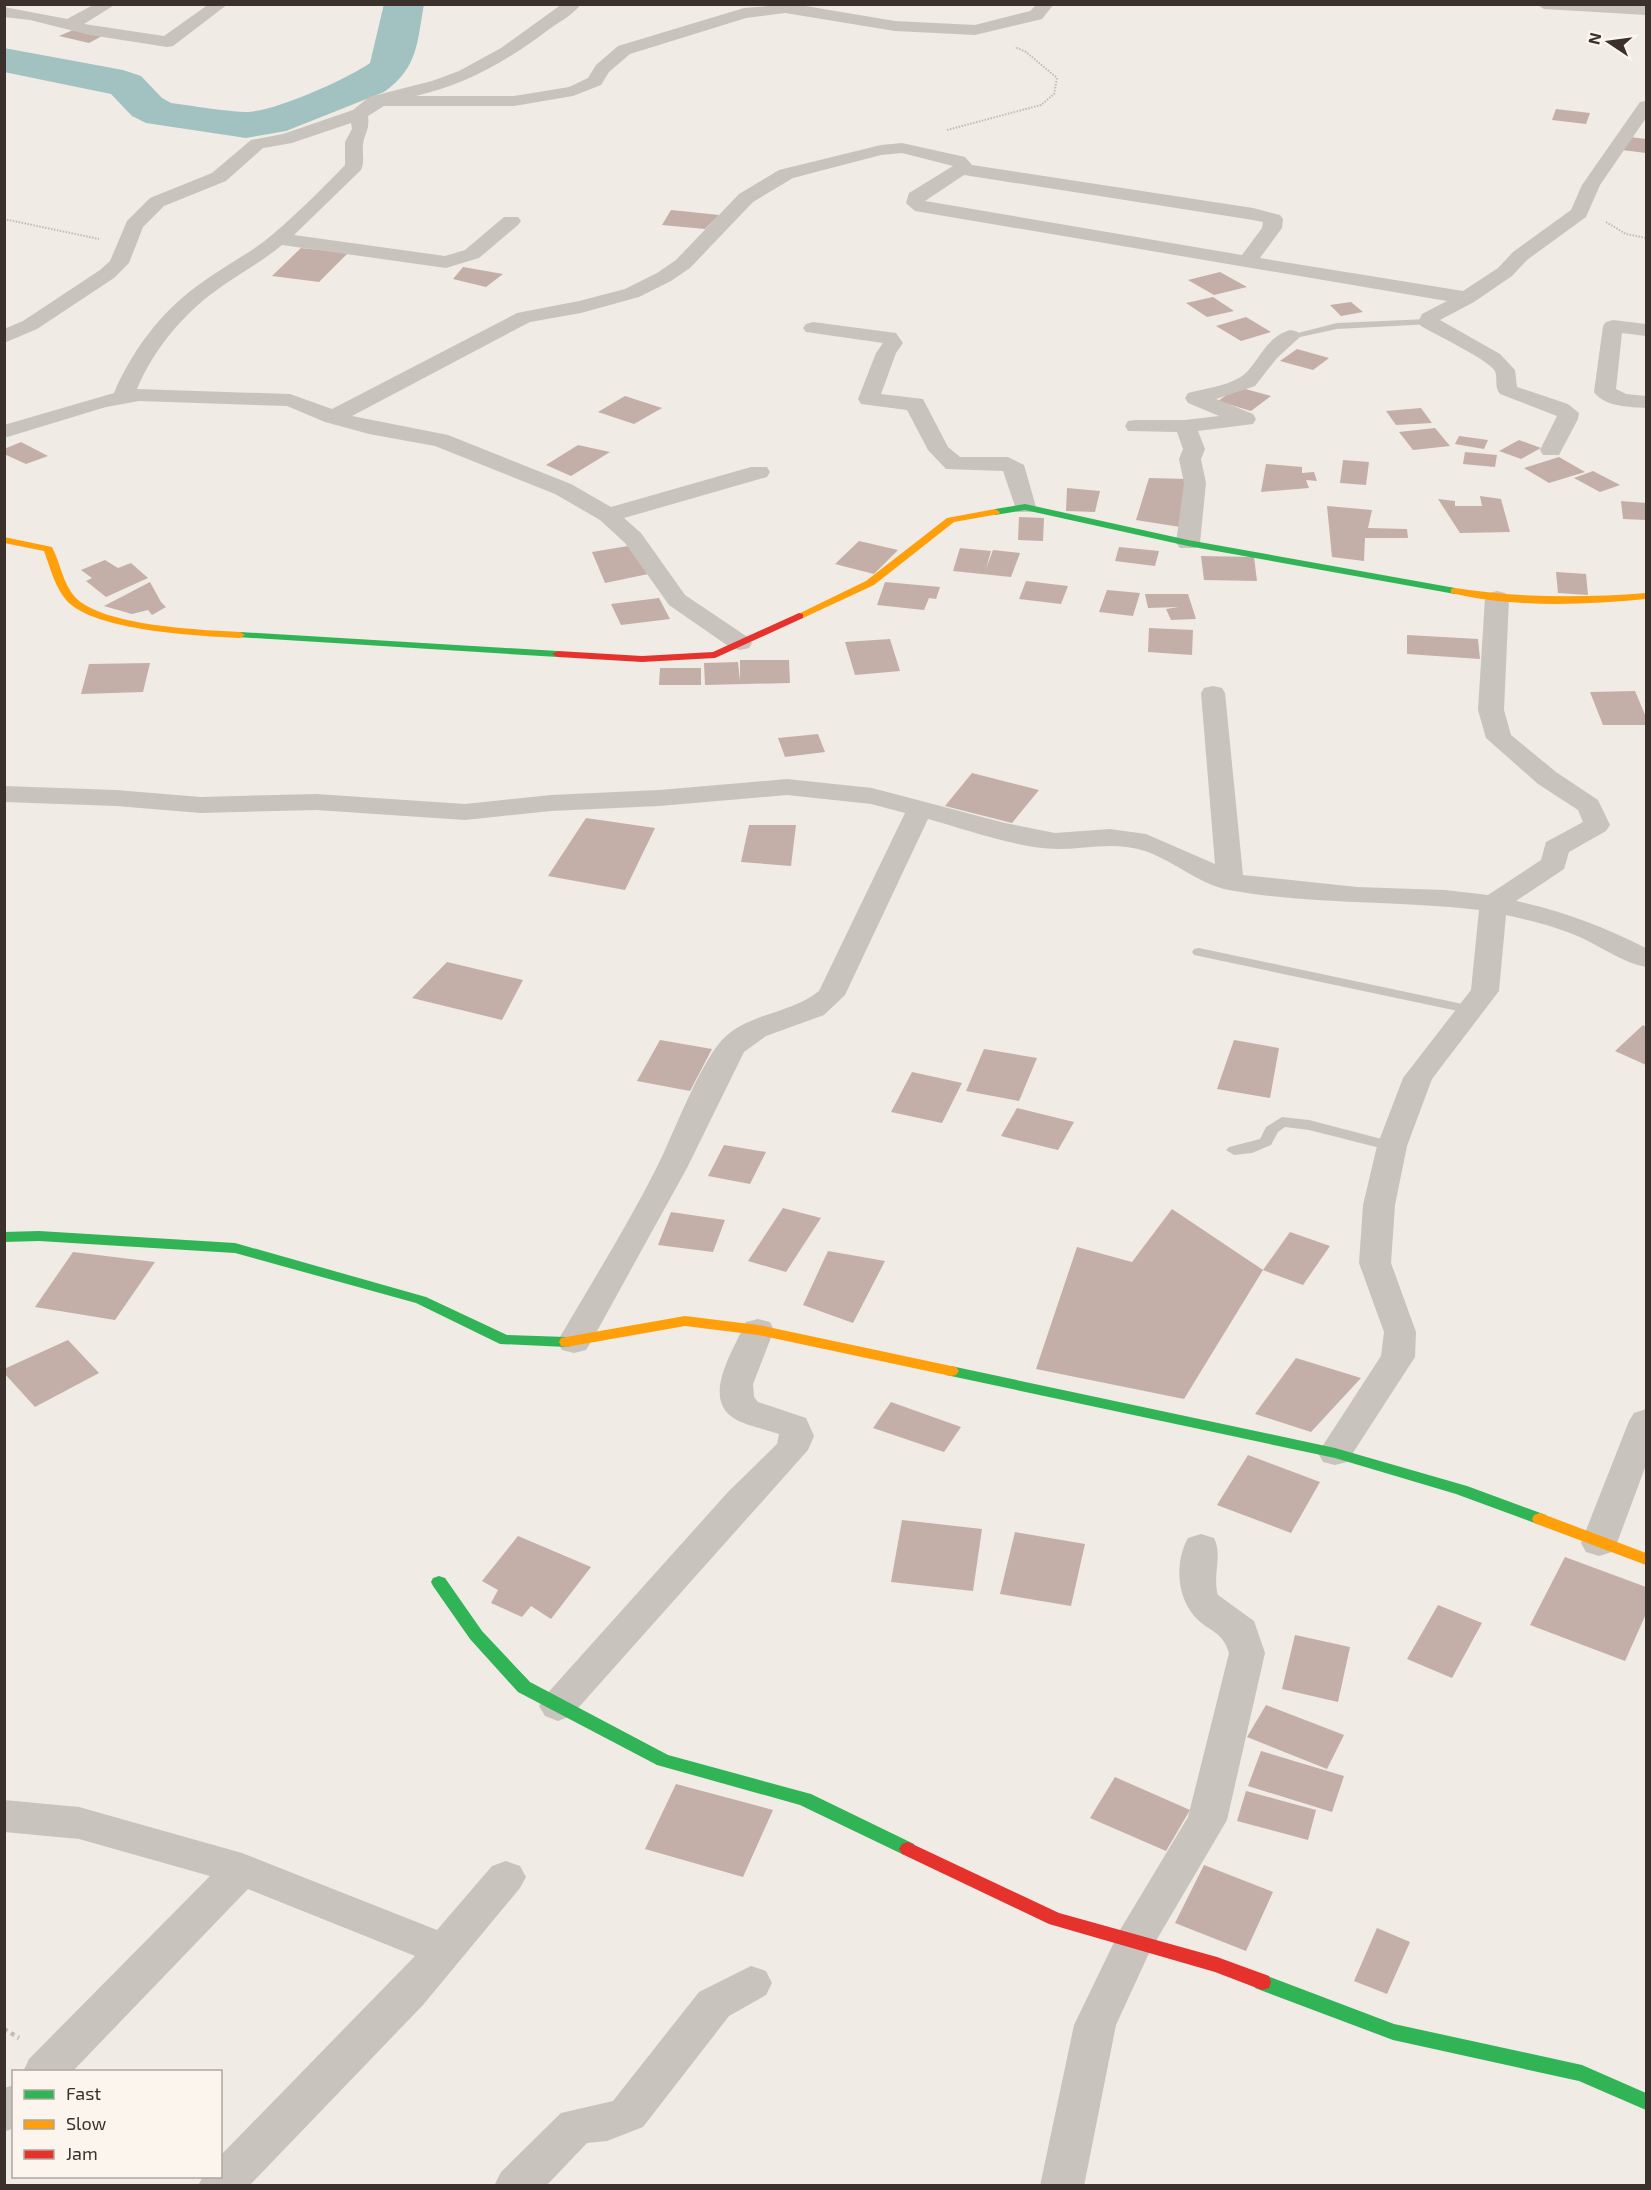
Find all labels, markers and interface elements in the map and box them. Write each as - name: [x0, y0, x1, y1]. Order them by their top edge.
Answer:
- north arrow: [1579, 12, 1639, 72]
- text: N: [1583, 31, 1604, 46]
- legend: [12, 2070, 222, 2178]
- text: Fast: [66, 2082, 101, 2104]
- text: Slow: [66, 2112, 107, 2134]
- text: Jam: [66, 2142, 98, 2164]

